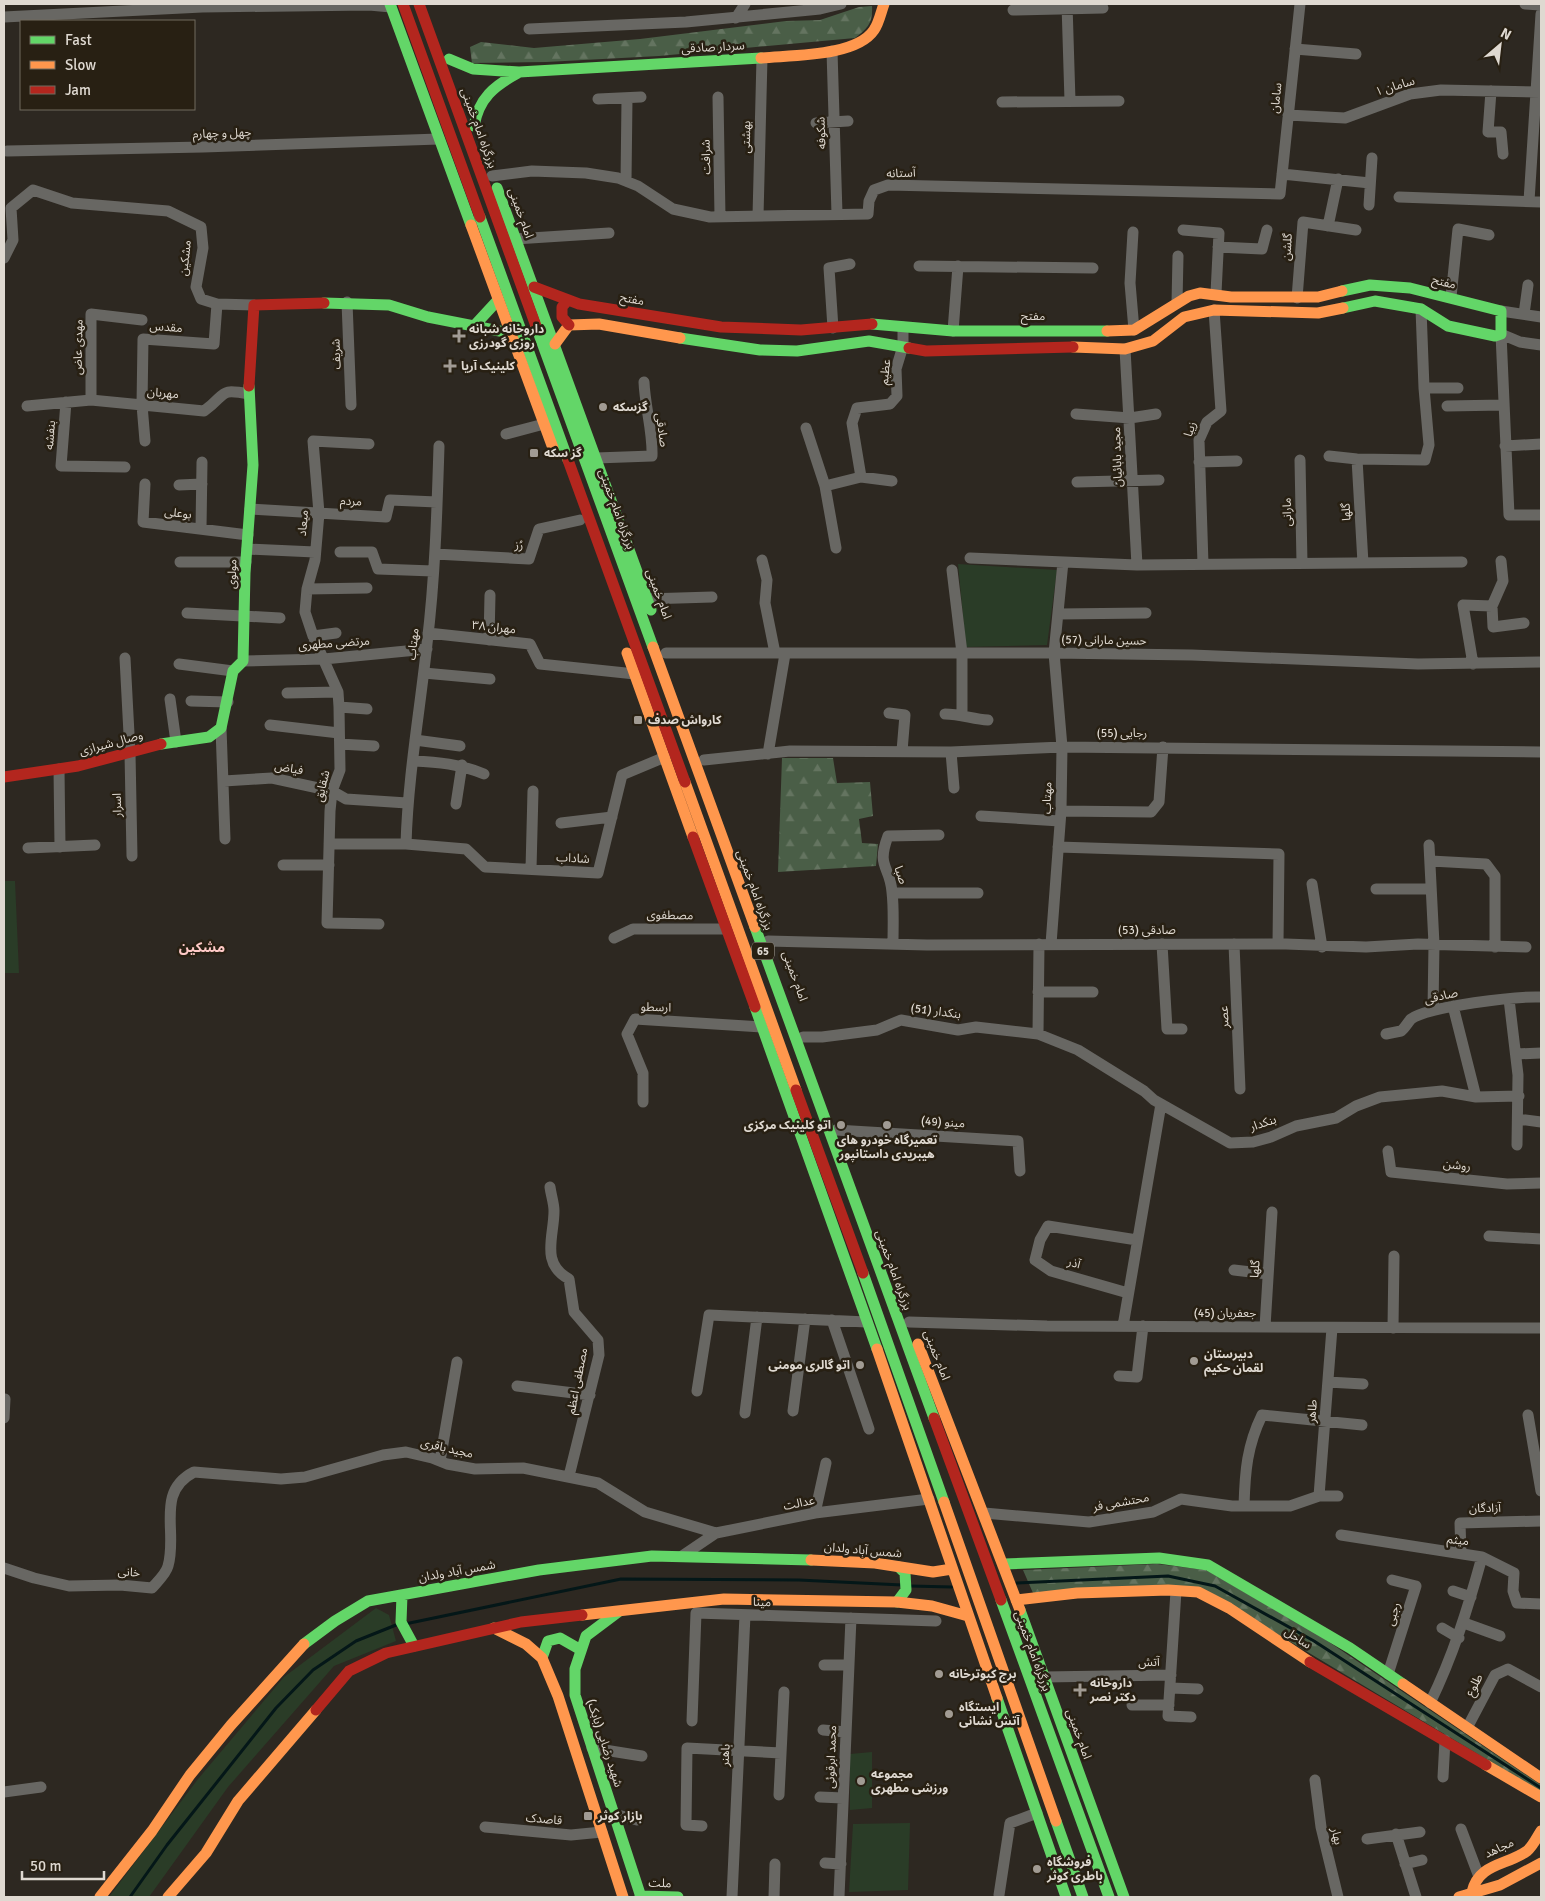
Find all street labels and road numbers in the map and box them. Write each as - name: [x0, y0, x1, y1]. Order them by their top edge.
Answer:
- street label: سردار صادقی: [681, 38, 745, 57]
- street label: سامان ۱: [1374, 73, 1417, 100]
- street label: سامان: [1267, 82, 1286, 114]
- street label: بزرگراه امام خمینی: [456, 86, 500, 171]
- street label: شکوفه: [813, 117, 830, 149]
- street label: بهشتی: [739, 120, 754, 154]
- street label: چهل و چهارم: [192, 125, 252, 143]
- street label: شرافت: [699, 139, 714, 175]
- street label: آستانه: [886, 165, 916, 182]
- street label: امام خمینی: [504, 186, 537, 241]
- street label: گلشن: [1279, 232, 1296, 261]
- street label: مشکین: [176, 239, 195, 277]
- street label: مفتح: [1430, 272, 1458, 294]
- street label: مفتح: [618, 290, 645, 310]
- street label: مفتح: [1021, 309, 1045, 325]
- street label: مهدی عاض: [71, 319, 86, 375]
- street label: مقدس: [149, 319, 183, 336]
- street label: شریف: [328, 338, 345, 370]
- street label: عظیم: [877, 358, 895, 386]
- street label: مهربان: [147, 385, 179, 402]
- street label: صادقی: [652, 412, 671, 448]
- street label: بنفشه: [42, 420, 59, 450]
- street label: زیبا: [1181, 420, 1200, 439]
- street label: مجید بابائیان: [1109, 427, 1126, 487]
- street label: بزرگراه امام خمینی: [594, 467, 638, 552]
- street label: مردم: [339, 493, 362, 511]
- street label: مارانی: [1280, 497, 1295, 527]
- street label: گلها: [1338, 501, 1354, 521]
- street label: بوعلی: [163, 504, 192, 523]
- street label: میعاد: [295, 509, 312, 537]
- street label: رُز: [513, 538, 524, 553]
- street label: مولوی: [224, 559, 241, 589]
- street label: امام خمینی: [642, 567, 675, 622]
- street label: مهران ۳۸: [471, 618, 517, 637]
- street label: مهتاب: [404, 627, 423, 661]
- street label: حسین مارانی (57): [1061, 632, 1147, 649]
- street label: مرتضی مطهری: [298, 634, 370, 653]
- street label: رجایی (55): [1097, 726, 1147, 741]
- street label: وصال شیرازی: [78, 728, 145, 759]
- street label: فیاض: [273, 759, 305, 778]
- street label: شقایق: [312, 769, 333, 803]
- street label: مهتاب: [1039, 782, 1056, 814]
- street label: اسرار: [110, 793, 125, 818]
- street label: بزرگراه امام خمینی: [732, 848, 776, 933]
- street label: شاداب: [556, 850, 590, 867]
- street label: صبا: [890, 864, 911, 886]
- street label: مصطفوی: [646, 908, 694, 923]
- street label: صادقی (53): [1118, 923, 1176, 938]
- road number: 65: [752, 942, 774, 959]
- street label: امام خمینی: [778, 949, 811, 1004]
- street label: صادقی: [1423, 985, 1460, 1008]
- street label: ارسطو: [640, 999, 672, 1016]
- street label: بنکدار (51): [910, 1001, 962, 1022]
- street label: عصر: [1217, 1006, 1232, 1029]
- street label: بنکدار: [1247, 1112, 1278, 1135]
- street label: مینو (49): [920, 1113, 966, 1132]
- street label: روشن: [1442, 1157, 1472, 1174]
- street label: بزرگراه امام خمینی: [871, 1228, 915, 1313]
- street label: آذر: [1065, 1254, 1083, 1273]
- street label: گلها: [1247, 1258, 1264, 1279]
- street label: جعفریان (45): [1194, 1306, 1256, 1321]
- street label: امام خمینی: [919, 1328, 953, 1383]
- street label: مصطفی اعظم: [564, 1346, 592, 1416]
- street label: طاهر: [1304, 1399, 1321, 1424]
- street label: مجید باقری: [419, 1435, 475, 1462]
- street label: محتشمی فر: [1091, 1490, 1151, 1515]
- street label: عدالت: [782, 1493, 816, 1514]
- street label: آزادگان: [1469, 1501, 1502, 1516]
- street label: میثم: [1446, 1532, 1470, 1550]
- street label: شمس آباد ولدان: [823, 1540, 902, 1561]
- street label: شمس آباد ولدان: [417, 1557, 497, 1586]
- street label: خانی: [117, 1564, 141, 1581]
- street label: مینا: [753, 1595, 771, 1610]
- street label: رجبی: [1383, 1601, 1404, 1628]
- street label: بزرگراه امام خمینی: [1010, 1609, 1054, 1694]
- street label: ساحل: [1282, 1624, 1314, 1653]
- street label: آتش: [1138, 1655, 1160, 1670]
- street label: طلوع: [1462, 1671, 1487, 1700]
- street label: شهید رضایی (بابک): [583, 1697, 626, 1789]
- street label: امام خمینی: [1062, 1707, 1095, 1762]
- street label: محمد ابرقوئی: [823, 1725, 840, 1789]
- street label: باهنر: [717, 1743, 734, 1768]
- street label: قاصدک: [525, 1810, 563, 1829]
- street label: بهار: [1327, 1825, 1346, 1846]
- street label: مجاهد: [1482, 1835, 1516, 1862]
- street label: ملت: [648, 1876, 672, 1891]

